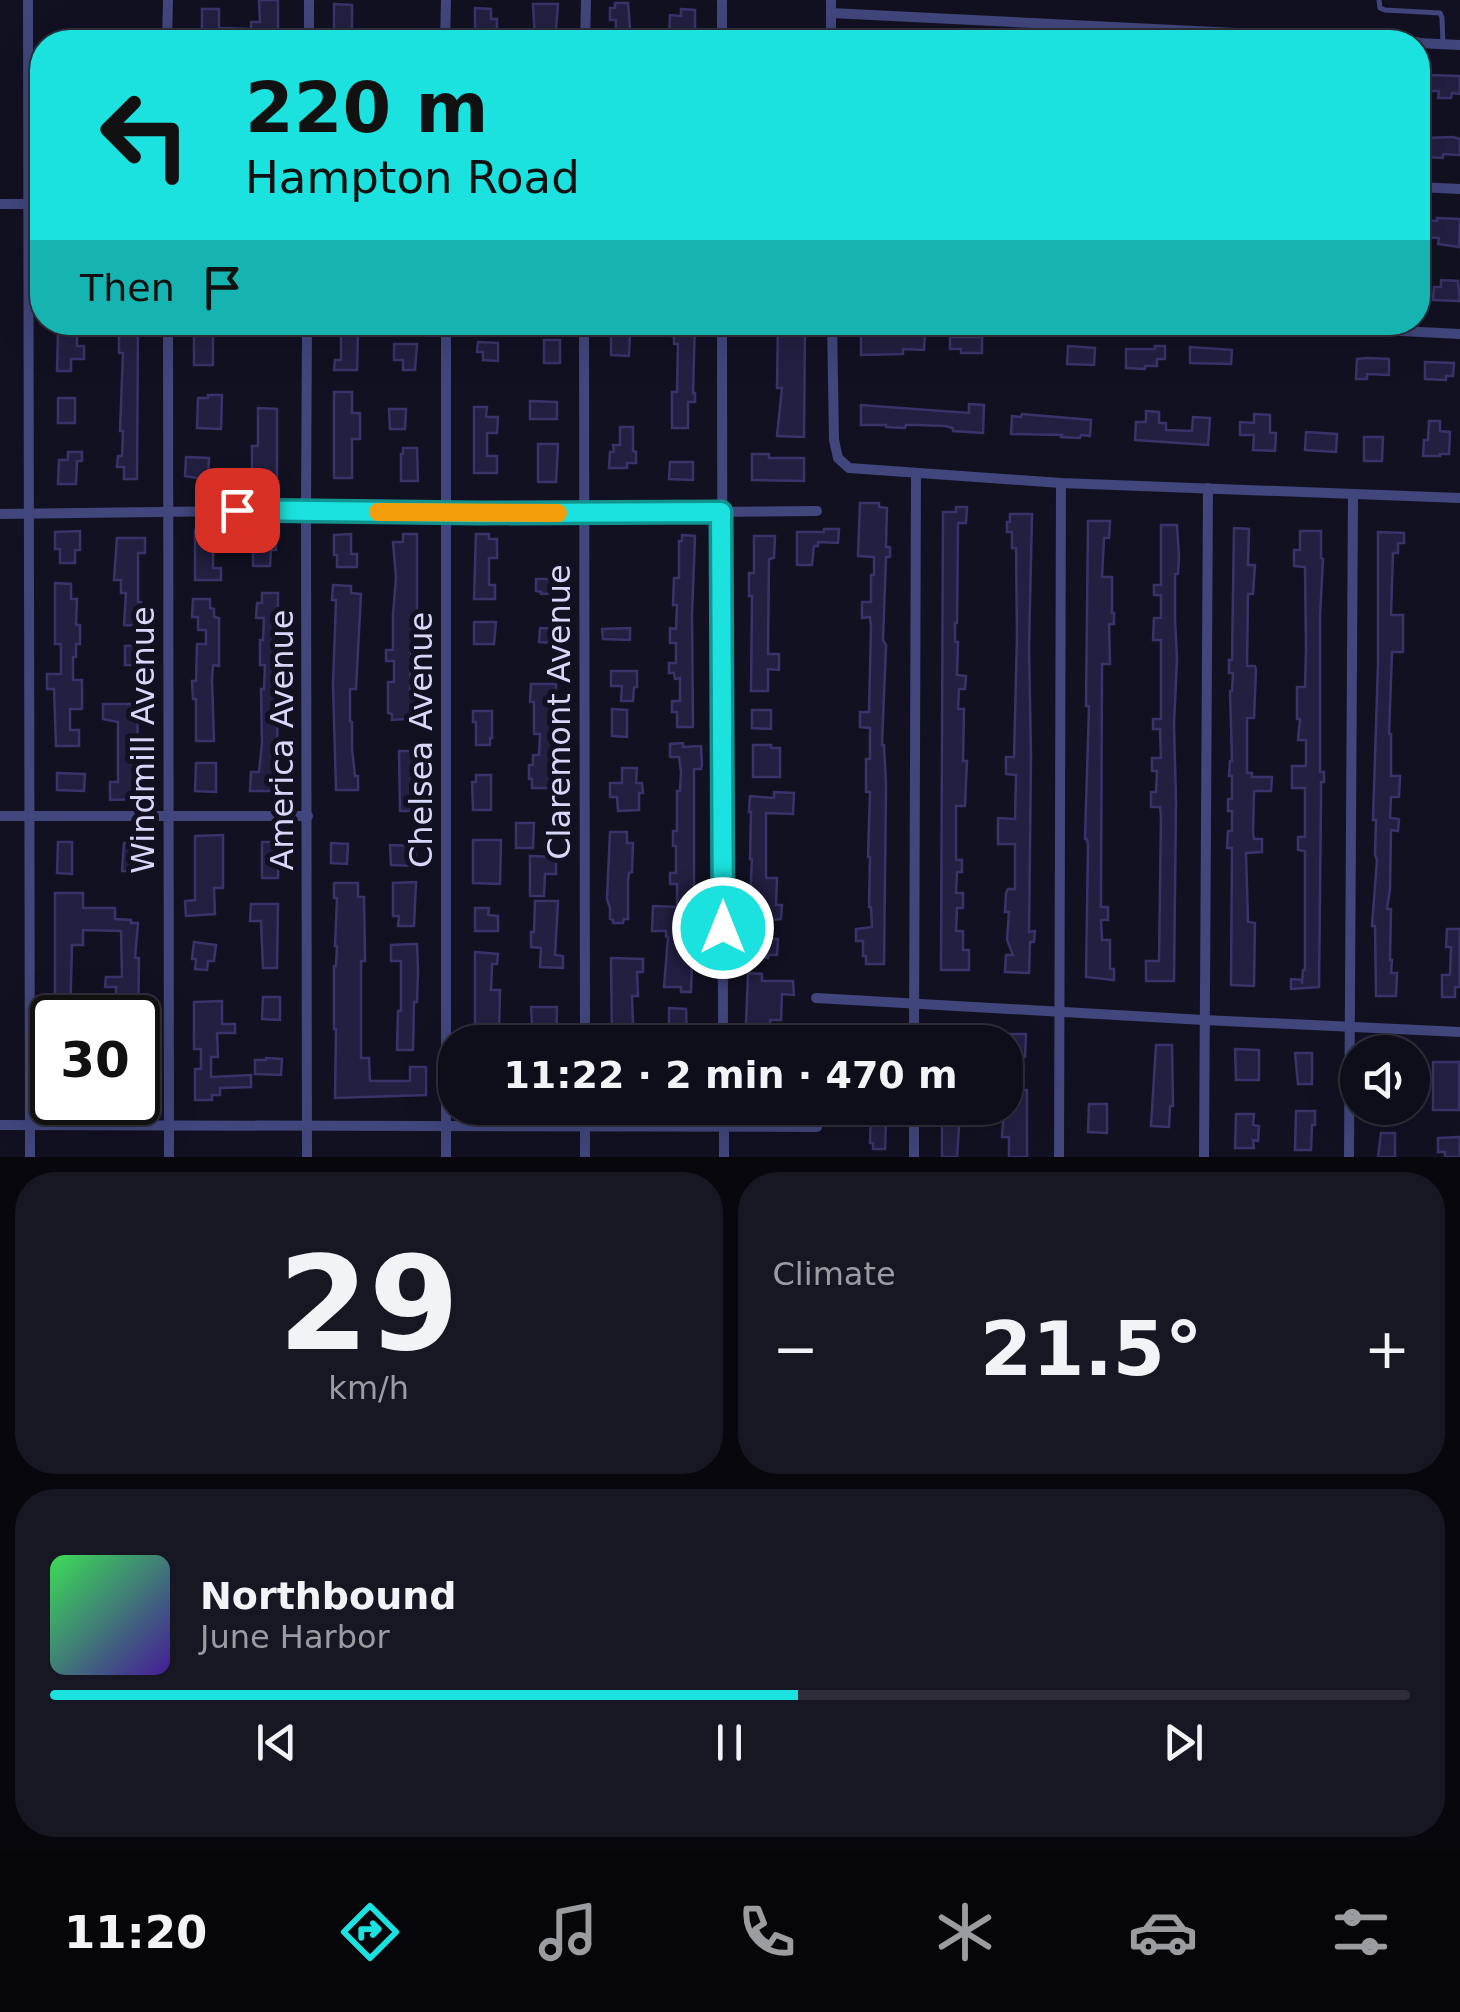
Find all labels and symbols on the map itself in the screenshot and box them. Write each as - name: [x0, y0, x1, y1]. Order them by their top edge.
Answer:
- pin: [195, 468, 280, 553]
- street label: Claremont Avenue: [540, 564, 578, 860]
- street label: Windmill Avenue: [124, 606, 162, 874]
- street label: America Avenue: [263, 609, 301, 871]
- street label: Chelsea Avenue: [402, 612, 440, 868]
- position arrow: [671, 876, 775, 980]
- speed limit sign: 30: [30, 995, 160, 1125]

